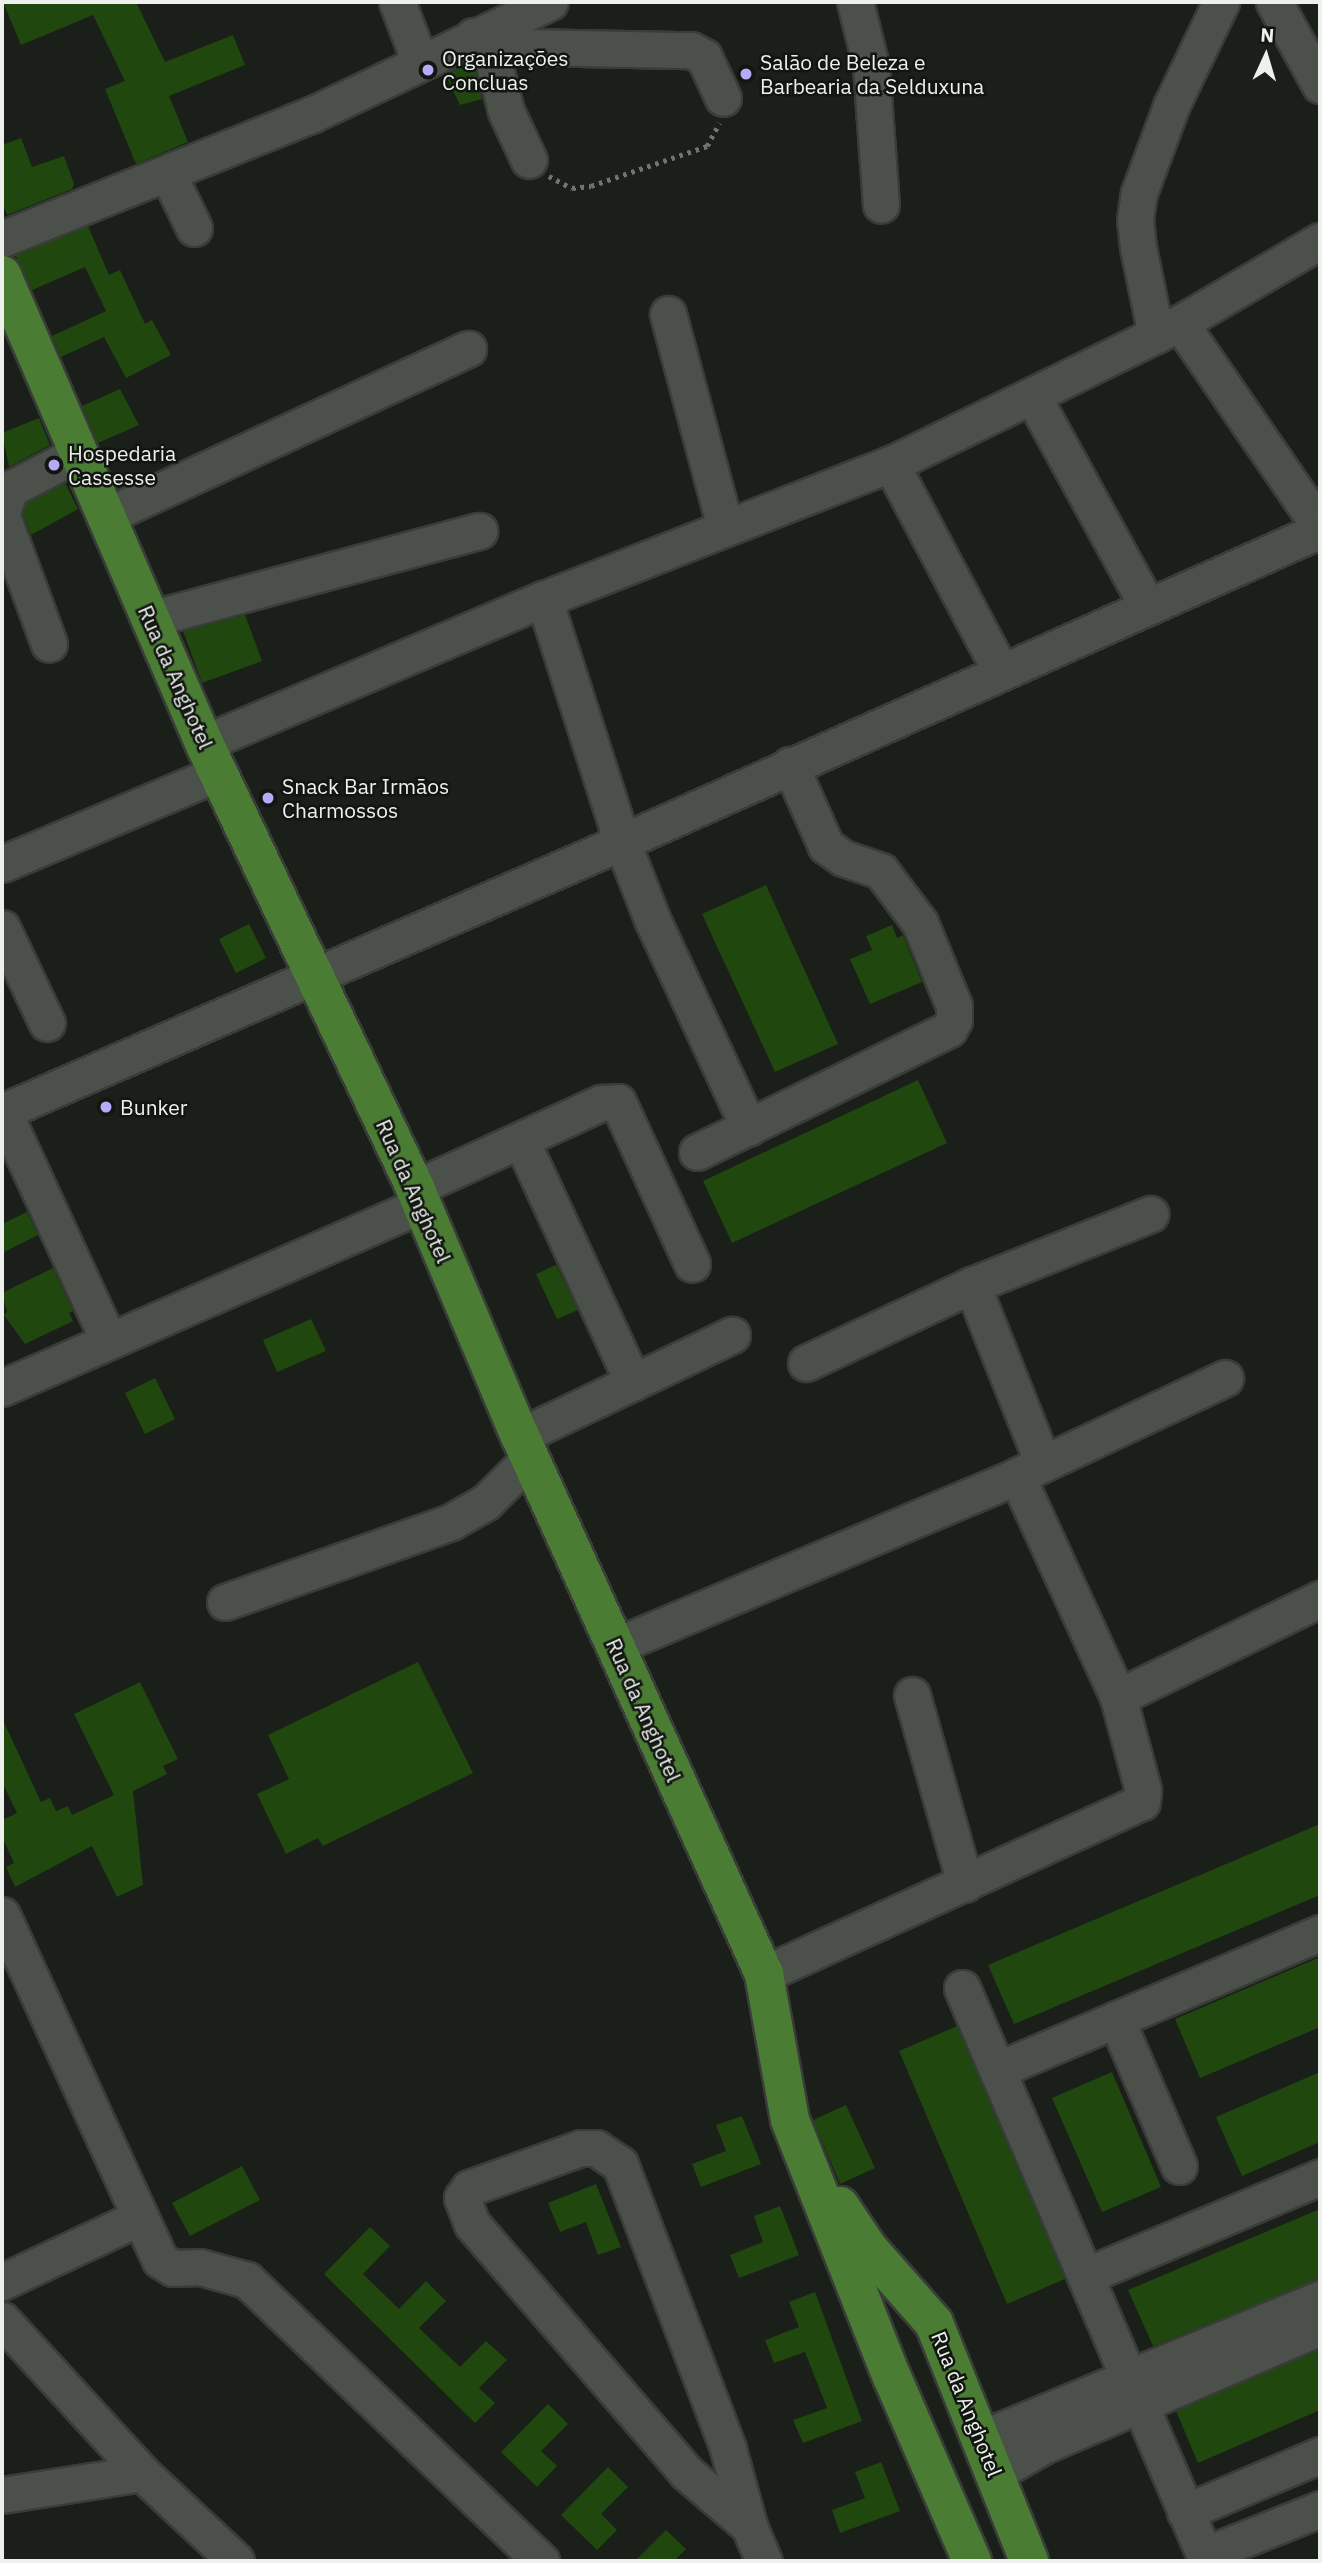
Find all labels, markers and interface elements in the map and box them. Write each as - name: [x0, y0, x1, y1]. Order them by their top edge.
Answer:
- north arrow: [1231, 21, 1301, 91]
- text: N: [1260, 23, 1275, 48]
- place label: Organizações Concluas: [442, 45, 568, 95]
- place label: Salão de Beleza e Barbearia da Selduxuna: [760, 49, 984, 99]
- marker: Organizações Concluas: [420, 62, 436, 78]
- marker: Salão de Beleza e Barbearia da Selduxuna: [738, 66, 754, 82]
- place label: Hospedaria Cassesse: [68, 440, 176, 490]
- marker: Hospedaria Cassesse: [46, 457, 62, 473]
- street label: Rua da Anghotel: [133, 601, 219, 753]
- place label: Snack Bar Irmãos Charmossos: [282, 773, 449, 823]
- marker: Snack Bar Irmãos Charmossos: [260, 790, 276, 806]
- place label: Bunker: [120, 1094, 188, 1120]
- marker: Bunker: [98, 1099, 114, 1115]
- street label: Rua da Anghotel: [371, 1115, 457, 1267]
- street label: Rua da Anghotel: [601, 1634, 687, 1786]
- street label: Rua da Anghotel: [926, 2328, 1008, 2480]

